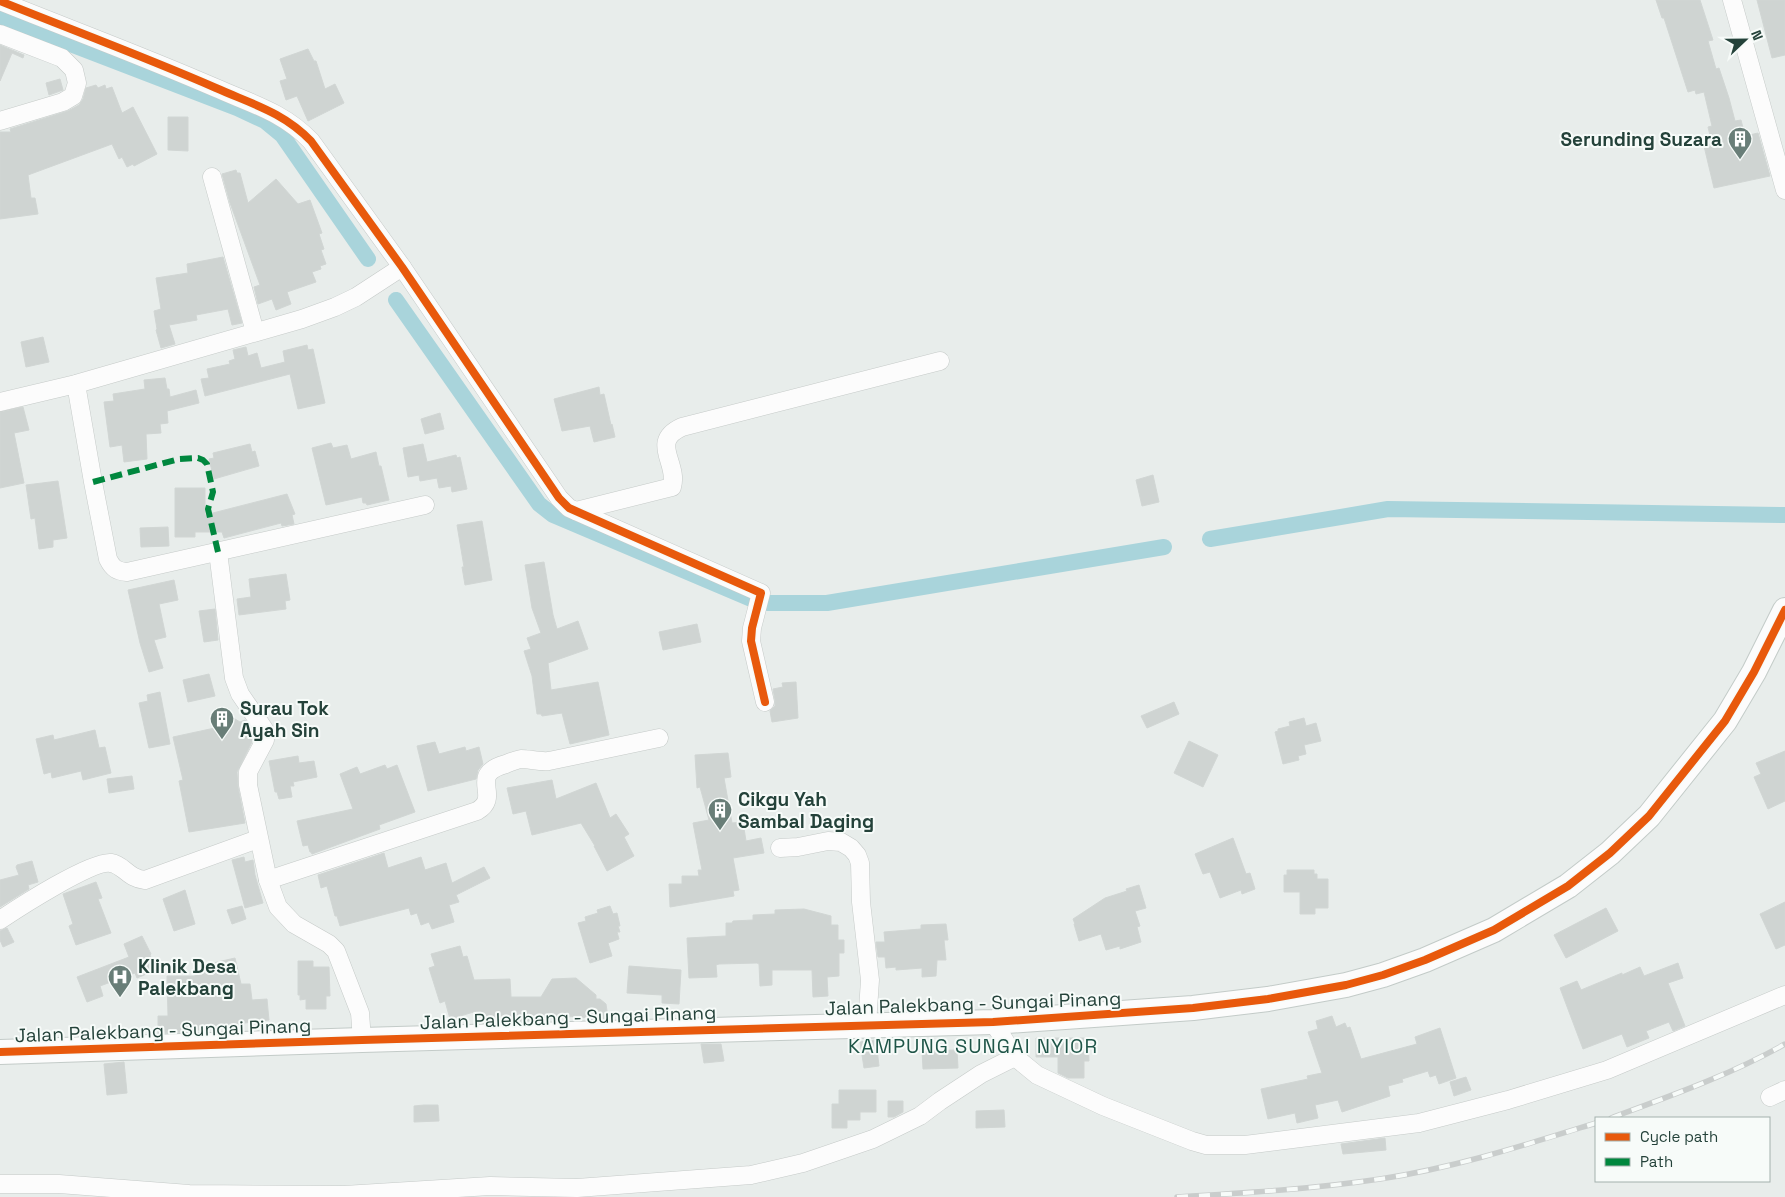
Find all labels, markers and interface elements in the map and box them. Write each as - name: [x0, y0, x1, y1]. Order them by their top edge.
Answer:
- north arrow: [1720, 15, 1770, 65]
- text: N: [1747, 27, 1767, 43]
- building icon: Serunding Suzara: [1727, 126, 1753, 160]
- place label: Serunding Suzara: [1560, 127, 1722, 152]
- place label: Surau Tok Ayah Sin: [240, 696, 329, 743]
- building icon: Surau Tok Ayah Sin: [209, 706, 235, 740]
- place label: Cikgu Yah Sambal Daging: [738, 787, 874, 834]
- building icon: Cikgu Yah Sambal Daging: [707, 797, 733, 831]
- place label: Klinik Desa Palekbang: [138, 954, 237, 1001]
- hospital icon: Klinik Desa Palekbang: [107, 964, 133, 998]
- street label: Jalan Palekbang - Sungai Pinang: [824, 986, 1122, 1021]
- street label: Jalan Palekbang - Sungai Pinang: [419, 1000, 717, 1035]
- street label: Jalan Palekbang - Sungai Pinang: [14, 1013, 312, 1048]
- district label: KAMPUNG SUNGAI NYIOR: [848, 1033, 1098, 1059]
- legend: [1595, 1117, 1770, 1182]
- text: Cycle path: [1640, 1127, 1718, 1146]
- text: Path: [1640, 1152, 1673, 1171]

